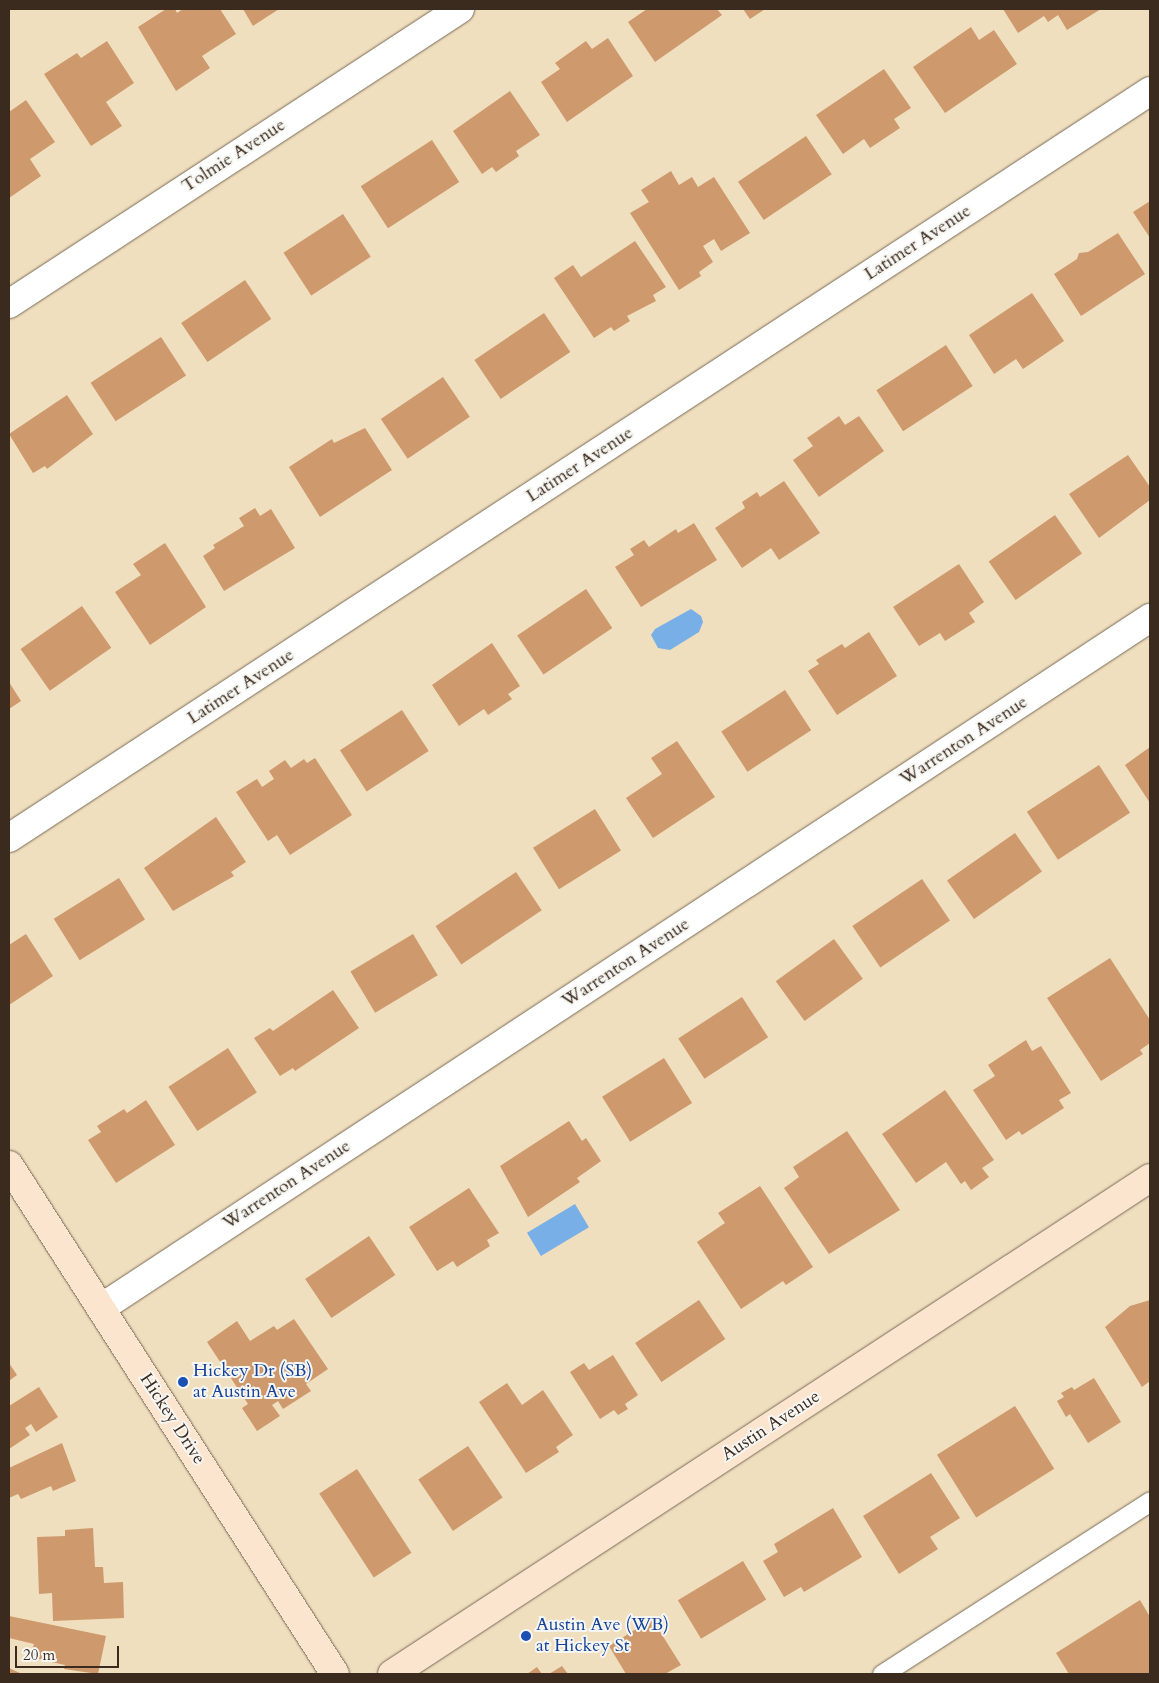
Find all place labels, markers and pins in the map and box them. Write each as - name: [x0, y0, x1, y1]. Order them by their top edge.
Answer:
- place label: Hickey Dr (SB) at Austin Ave: [193, 1361, 312, 1404]
- marker: Hickey Dr (SB) at Austin Ave: [177, 1376, 189, 1388]
- place label: Austin Ave (WB) at Hickey St: [536, 1615, 669, 1658]
- marker: Austin Ave (WB) at Hickey St: [520, 1630, 532, 1642]

